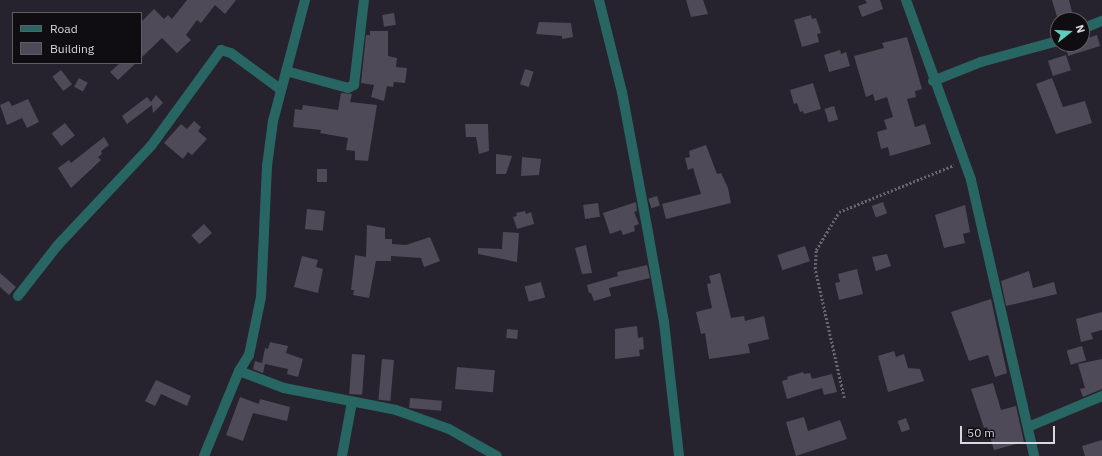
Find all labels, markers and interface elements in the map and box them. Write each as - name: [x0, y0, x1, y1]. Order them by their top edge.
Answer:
- legend: [12, 12, 142, 64]
- north arrow: [1050, 12, 1090, 52]
- text: Road: [50, 21, 78, 36]
- text: N: [1073, 23, 1088, 35]
- text: Building: [50, 41, 94, 56]
- scale bar: [962, 418, 1057, 444]
- text: 50 m: [967, 425, 995, 440]

